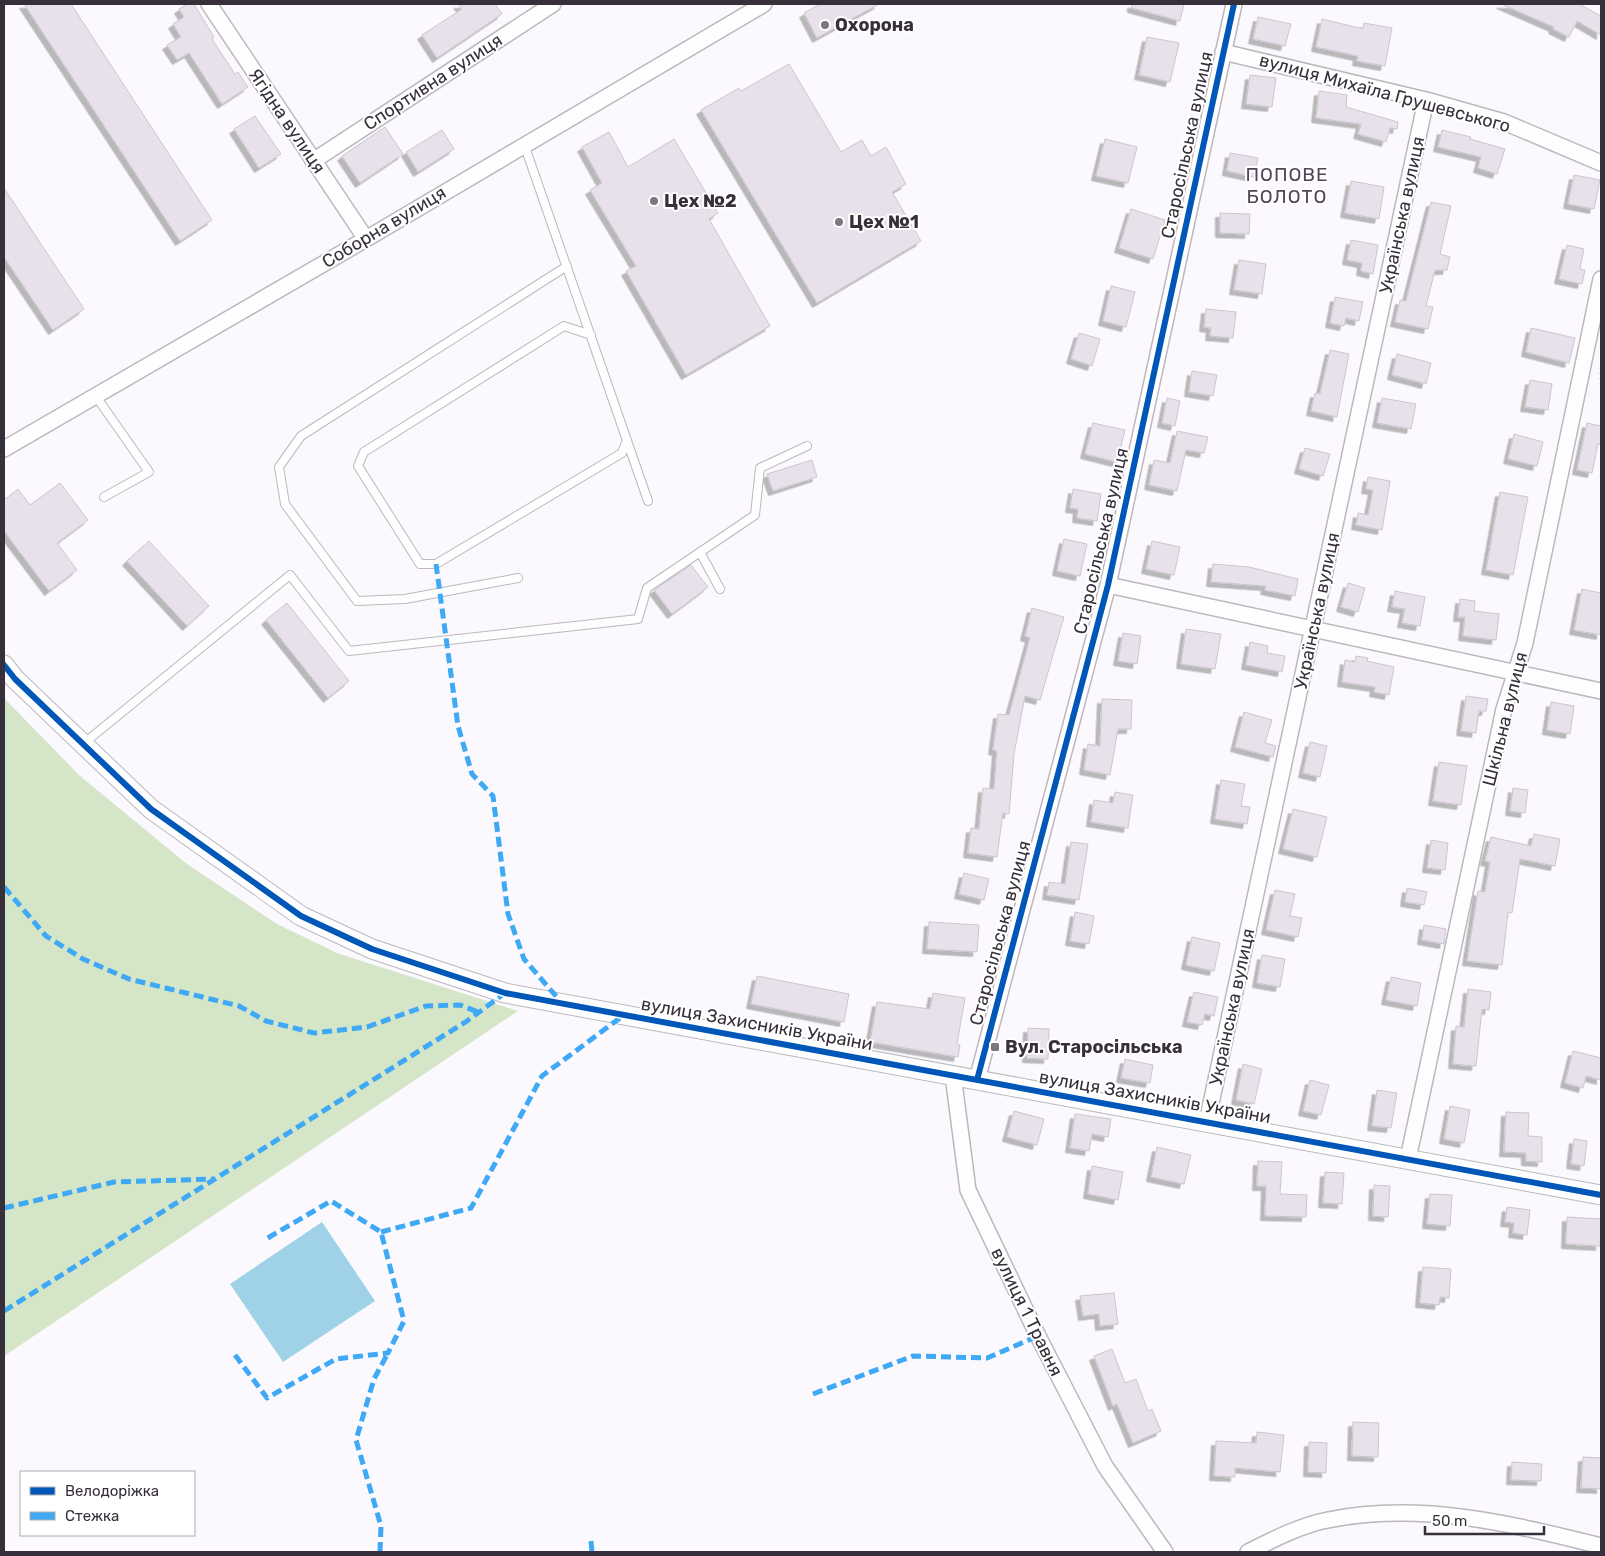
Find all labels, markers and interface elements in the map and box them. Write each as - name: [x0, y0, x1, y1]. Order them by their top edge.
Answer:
- place label: Охорона: [835, 14, 914, 36]
- marker: Охорона: [819, 19, 831, 31]
- street label: Спортивна вулиця: [359, 29, 507, 135]
- street label: Старосільська вулиця: [1156, 49, 1218, 241]
- street label: вулиця Михаїла Грушевського: [1257, 49, 1513, 137]
- street label: Ягідна вулиця: [244, 64, 330, 178]
- street label: Українська вулиця: [1375, 134, 1429, 296]
- district label: ПОПОВЕ БОЛОТО: [1245, 163, 1329, 208]
- street label: Соборна вулиця: [318, 181, 450, 273]
- place label: Цех №2: [664, 190, 737, 212]
- marker: Цех №2: [648, 195, 660, 207]
- place label: Цех №1: [849, 211, 919, 233]
- marker: Цех №1: [833, 216, 845, 228]
- street label: Старосільська вулиця: [1069, 446, 1133, 636]
- street label: Українська вулиця: [1290, 530, 1344, 692]
- street label: Шкільна вулиця: [1478, 650, 1532, 788]
- street label: Старосільська вулиця: [965, 838, 1035, 1028]
- street label: Українська вулиця: [1205, 926, 1259, 1088]
- street label: вулиця Захисників України: [639, 993, 875, 1055]
- place label: Вул. Старосільська: [1005, 1036, 1183, 1058]
- marker: Вул. Старосільська: [989, 1041, 1001, 1053]
- street label: вулиця Захисників України: [1037, 1066, 1273, 1128]
- street label: вулиця 1 Травня: [986, 1244, 1068, 1380]
- legend: [20, 1471, 195, 1536]
- text: Велодоріжка: [65, 1482, 159, 1500]
- scale bar: [1425, 1504, 1544, 1536]
- text: Стежка: [65, 1507, 119, 1525]
- text: 50 m: [1432, 1512, 1467, 1530]

